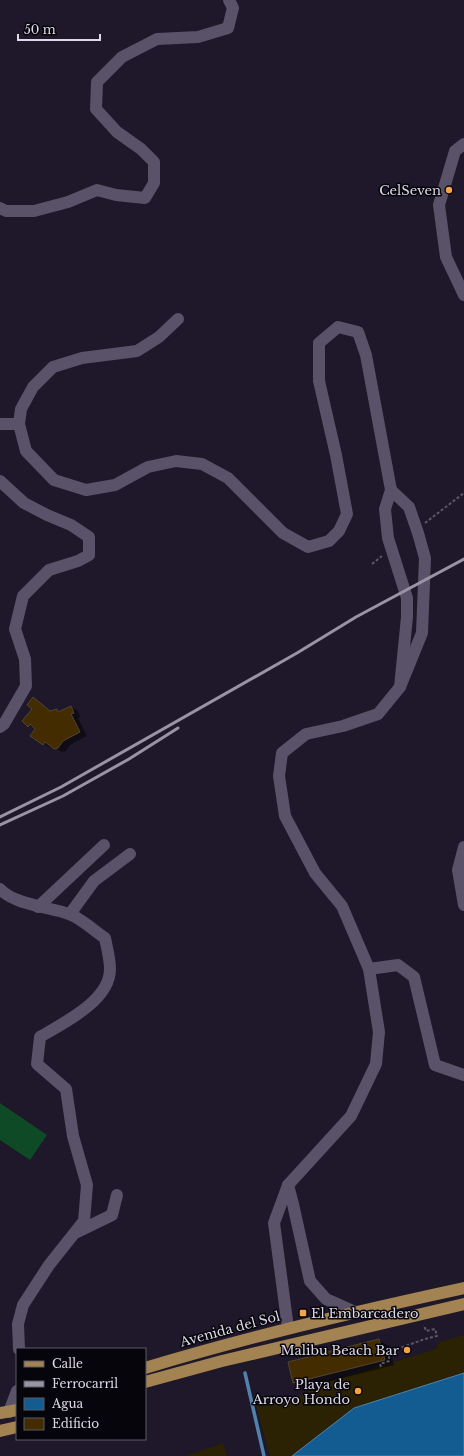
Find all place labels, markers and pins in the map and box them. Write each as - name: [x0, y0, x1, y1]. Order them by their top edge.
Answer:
- place label: CelSeven: [379, 182, 441, 199]
- marker: CelSeven: [444, 185, 454, 195]
- place label: El Embarcadero: [311, 1305, 419, 1322]
- marker: El Embarcadero: [298, 1308, 308, 1318]
- place label: Malibu Beach Bar: [280, 1342, 400, 1359]
- marker: Malibu Beach Bar: [402, 1345, 412, 1355]
- place label: Playa de Arroyo Hondo: [252, 1376, 350, 1408]
- marker: Playa de Arroyo Hondo: [353, 1386, 363, 1396]

